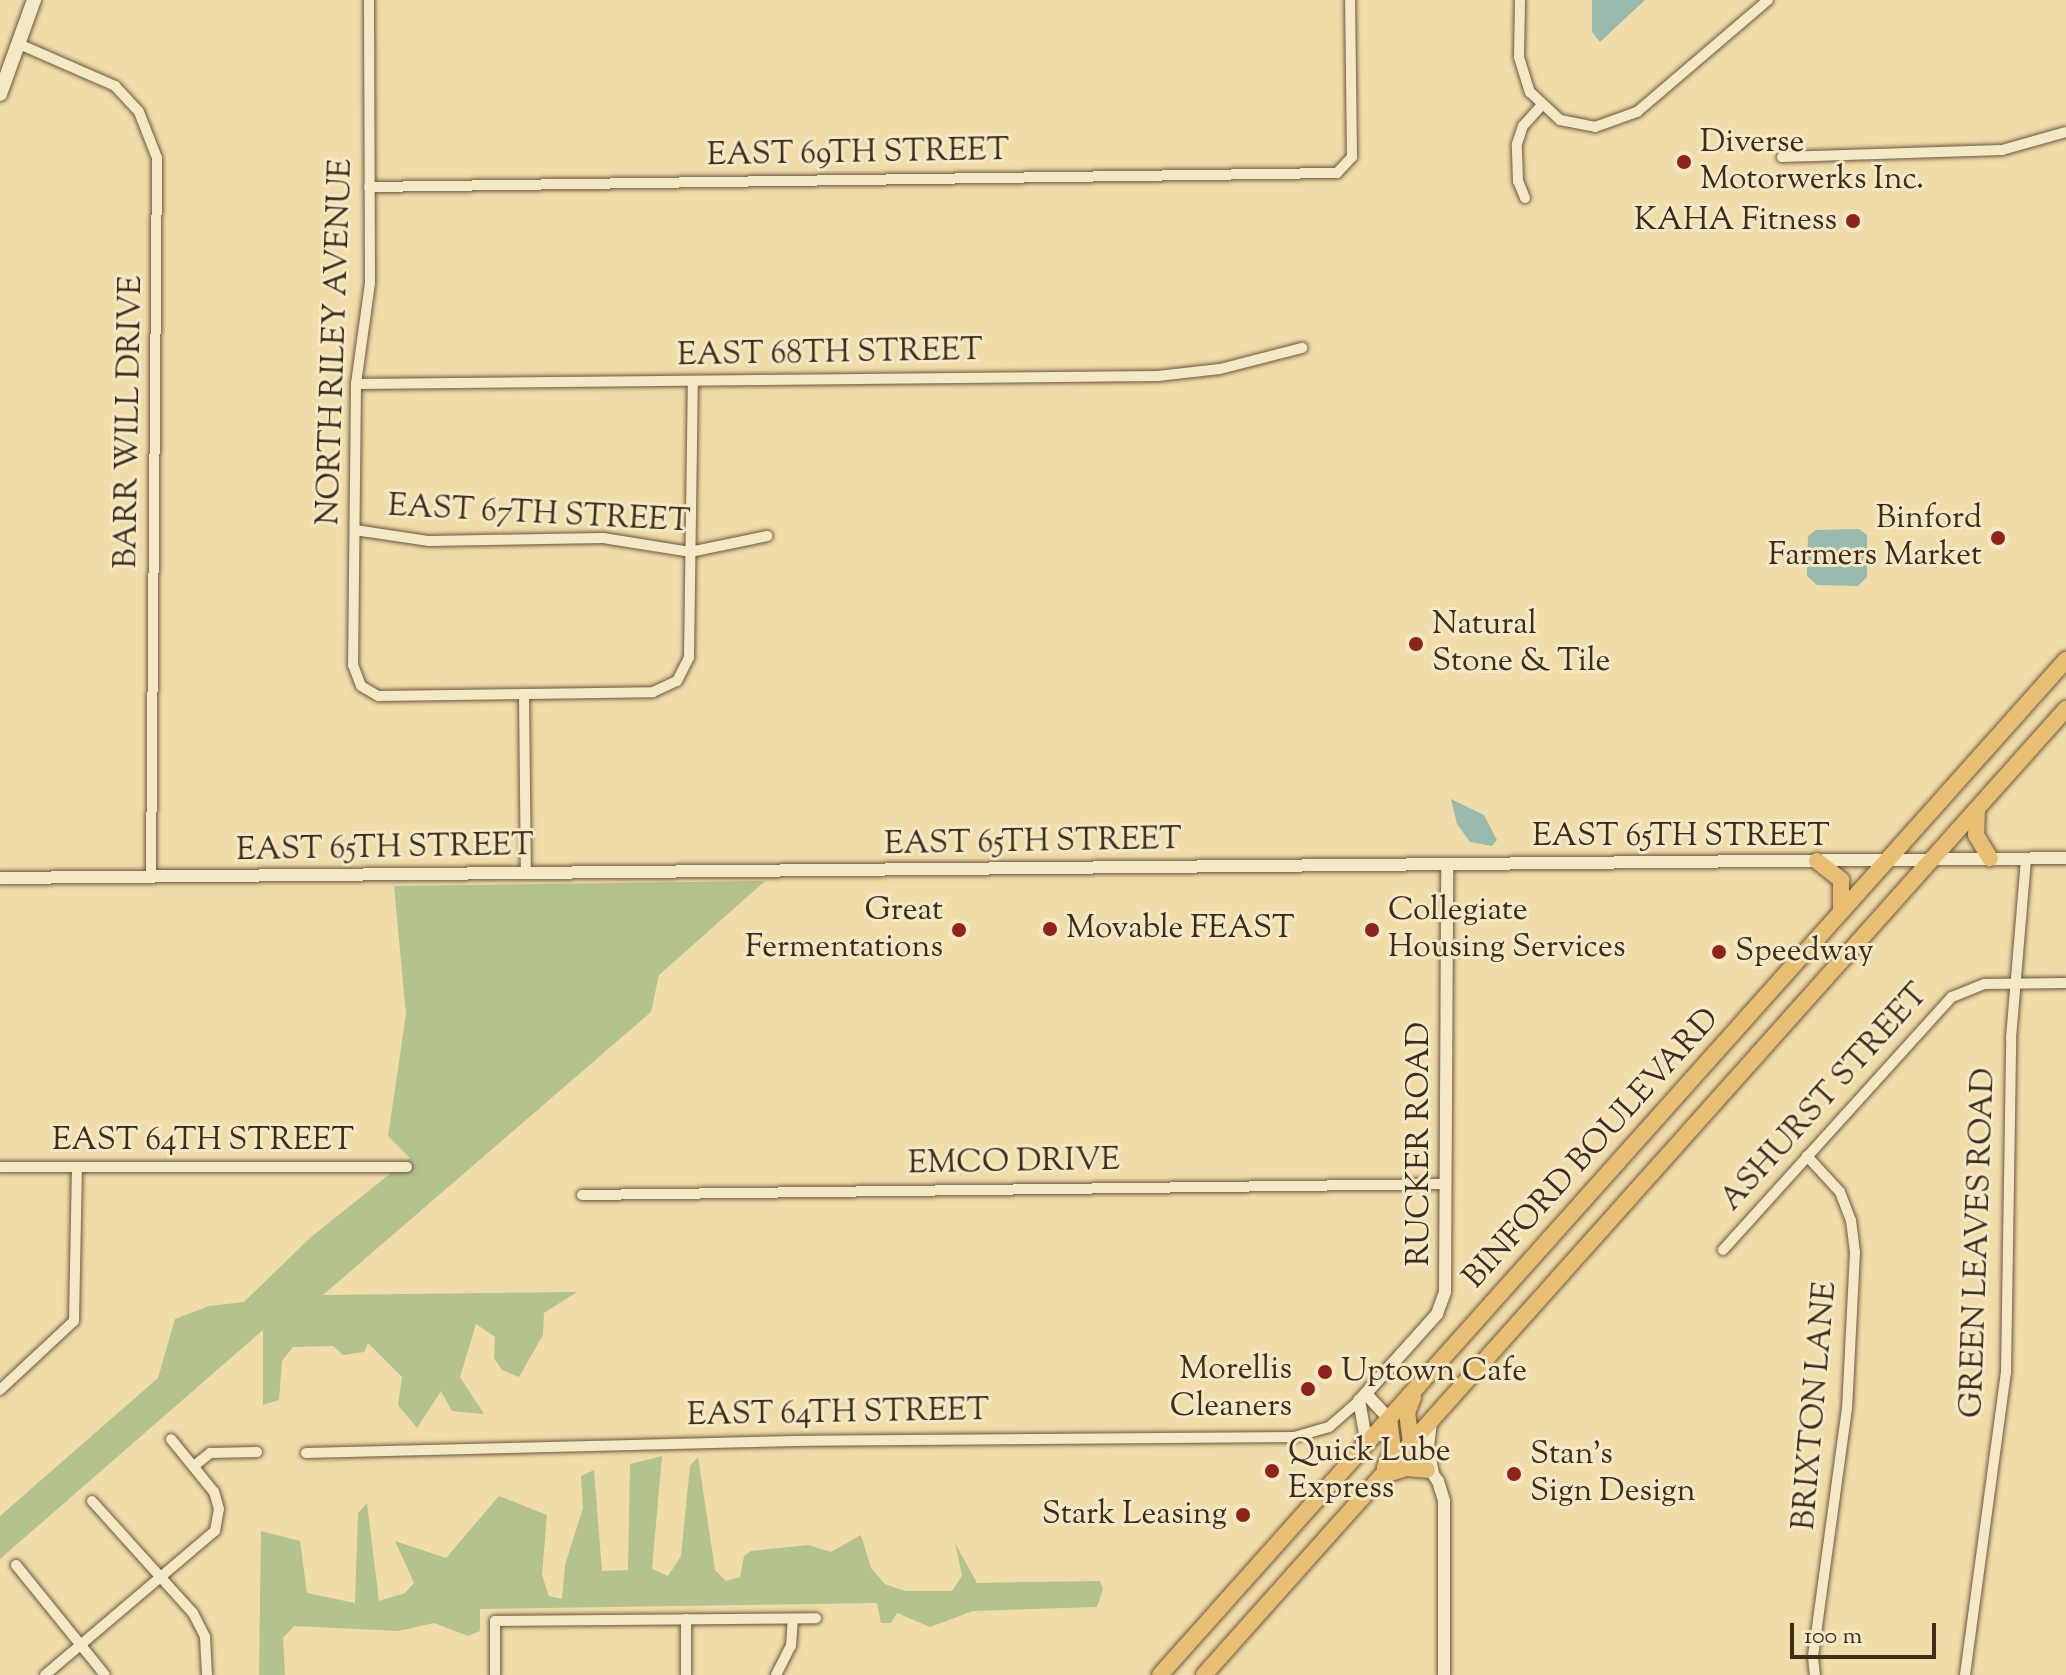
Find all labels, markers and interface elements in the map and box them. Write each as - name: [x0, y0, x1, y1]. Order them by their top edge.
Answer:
- place label: Diverse Motorwerks Inc.: [1700, 125, 1924, 200]
- street label: EAST 69TH STREET: [707, 132, 1009, 176]
- marker: Diverse Motorwerks Inc.: [1675, 153, 1693, 171]
- street label: NORTH RILEY AVENUE: [310, 158, 362, 526]
- place label: KAHA Fitness: [1634, 202, 1837, 240]
- marker: KAHA Fitness: [1844, 212, 1862, 230]
- street label: BARR WILL DRIVE: [108, 275, 152, 569]
- street label: EAST 68TH STREET: [677, 332, 983, 376]
- street label: EAST 67TH STREET: [387, 488, 691, 542]
- place label: Binford Farmers Market: [1768, 501, 1982, 576]
- marker: Binford Farmers Market: [1989, 529, 2007, 547]
- place label: Natural Stone & Tile: [1432, 607, 1610, 682]
- marker: Natural Stone & Tile: [1407, 635, 1425, 653]
- street label: EAST 65TH STREET: [1532, 818, 1830, 856]
- street label: EAST 65TH STREET: [884, 821, 1182, 865]
- street label: EAST 65TH STREET: [236, 827, 534, 871]
- place label: Great Fermentations: [745, 893, 943, 968]
- place label: Collegiate Housing Services: [1388, 893, 1626, 968]
- place label: Movable FEAST: [1066, 910, 1294, 948]
- marker: Movable FEAST: [1041, 920, 1059, 938]
- marker: Great Fermentations: [950, 921, 968, 939]
- marker: Collegiate Housing Services: [1363, 921, 1381, 939]
- place label: Speedway: [1735, 933, 1874, 971]
- marker: Speedway: [1710, 943, 1728, 961]
- street label: ASHURST STREET: [1713, 976, 1937, 1220]
- street label: BINFORD BOULEVARD: [1456, 1001, 1728, 1297]
- street label: RUCKER ROAD: [1401, 1022, 1439, 1266]
- street label: GREEN LEAVES ROAD: [1954, 1067, 2004, 1419]
- street label: EAST 64TH STREET: [52, 1122, 354, 1160]
- street label: EMCO DRIVE: [908, 1142, 1120, 1184]
- street label: BRIXTON LANE: [1786, 1280, 1846, 1532]
- place label: Morellis Cleaners: [1170, 1352, 1292, 1427]
- place label: Uptown Cafe: [1341, 1353, 1527, 1391]
- marker: Uptown Cafe: [1316, 1363, 1334, 1381]
- marker: Morellis Cleaners: [1299, 1380, 1317, 1398]
- street label: EAST 64TH STREET: [687, 1392, 989, 1436]
- place label: Quick Lube Express: [1288, 1434, 1451, 1509]
- place label: Stan's Sign Design: [1530, 1437, 1696, 1512]
- marker: Quick Lube Express: [1263, 1462, 1281, 1480]
- marker: Stan's Sign Design: [1505, 1465, 1523, 1483]
- place label: Stark Leasing: [1042, 1496, 1227, 1534]
- marker: Stark Leasing: [1234, 1506, 1252, 1524]
- scale bar: [1794, 1607, 1940, 1657]
- text: 100 m: [1804, 1620, 1862, 1654]

